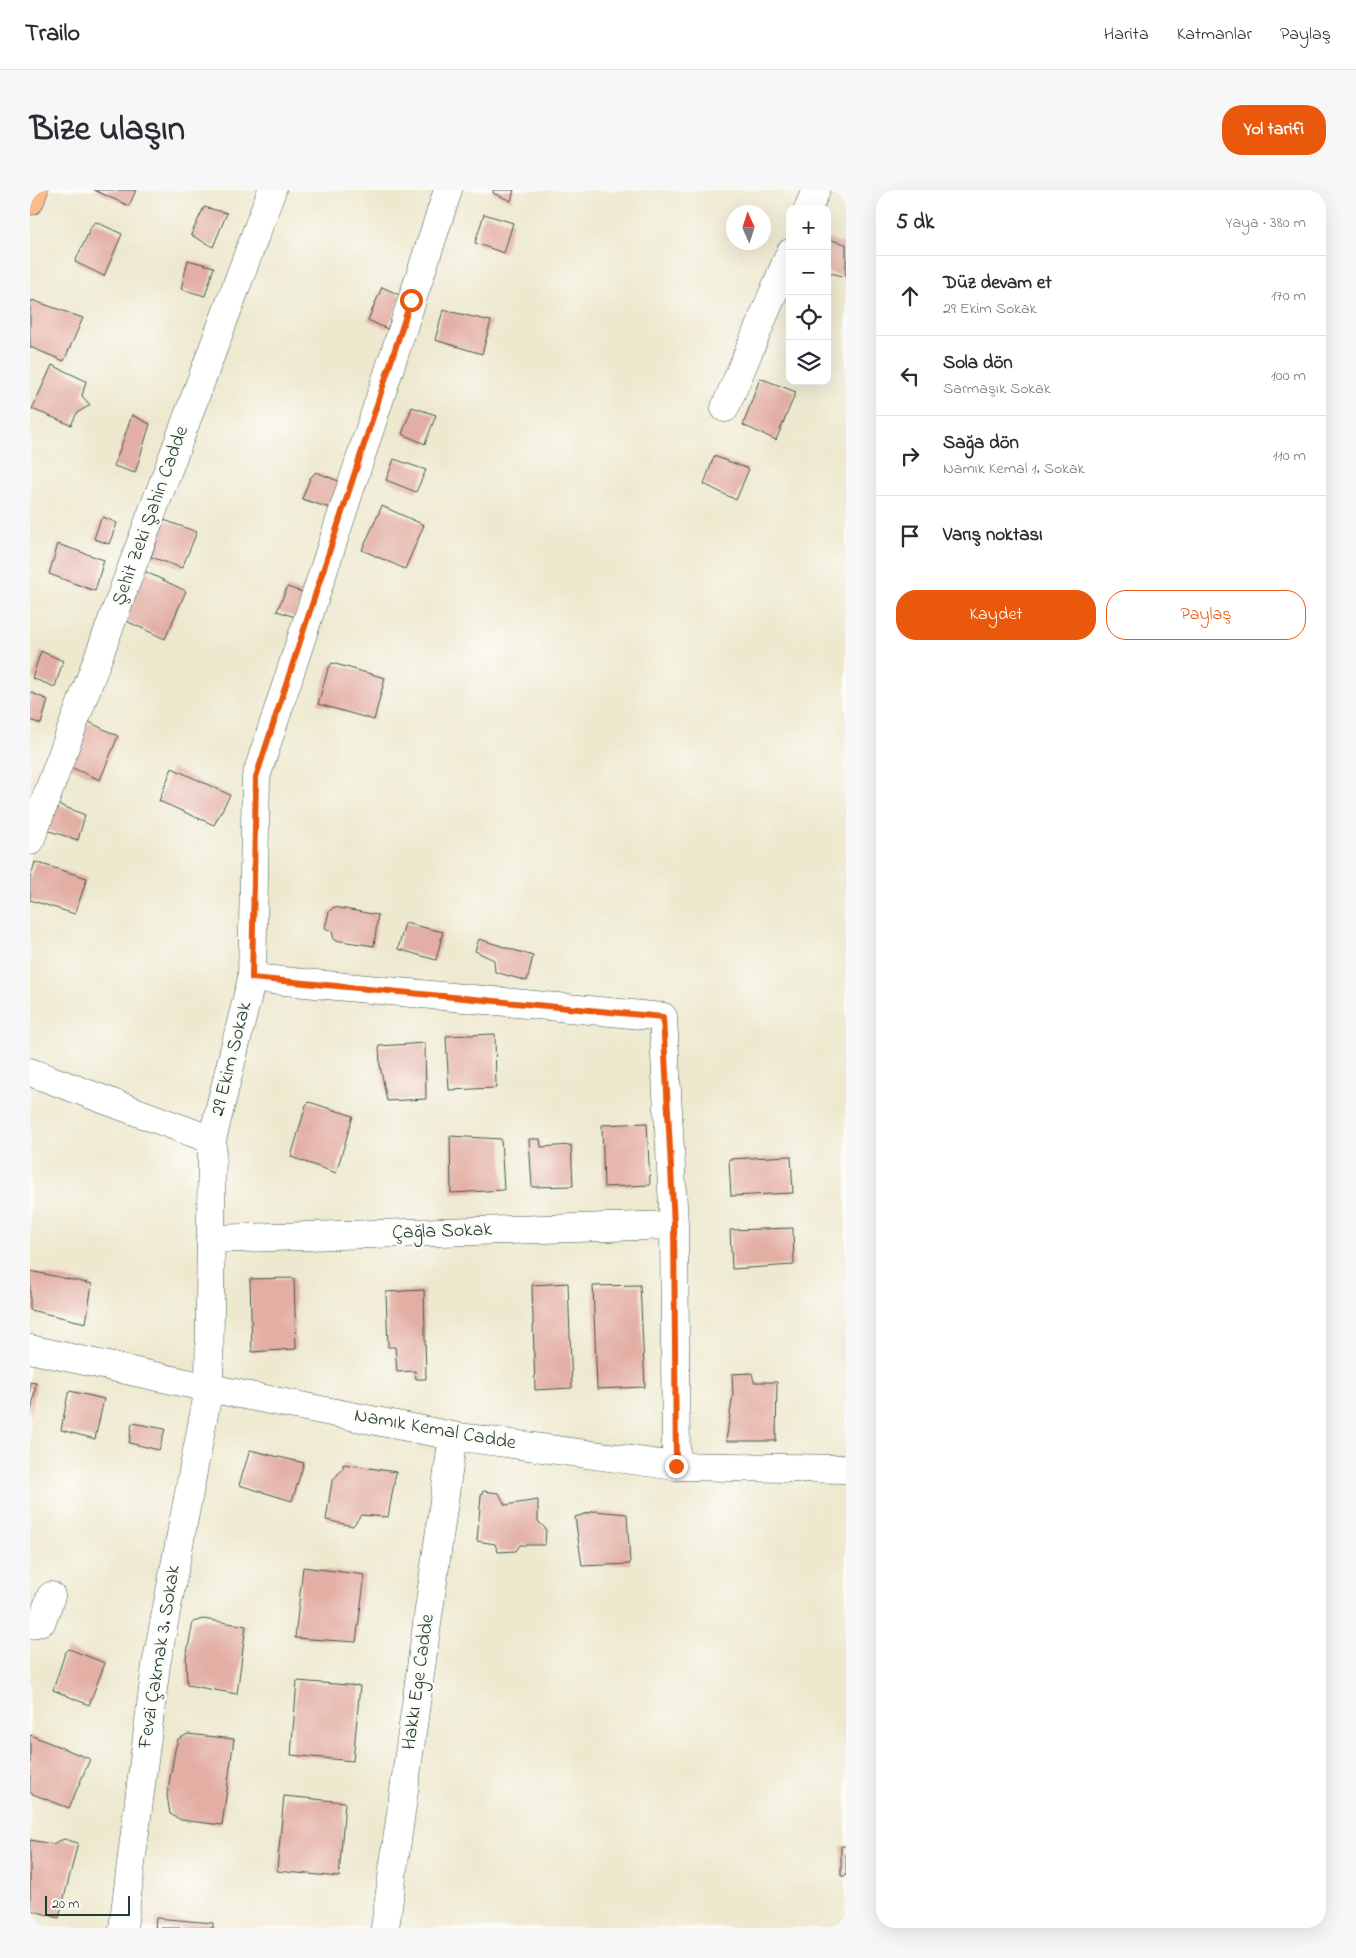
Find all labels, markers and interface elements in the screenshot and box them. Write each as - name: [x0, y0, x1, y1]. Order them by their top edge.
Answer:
- text: Trailo: [25, 17, 80, 52]
- text: Harita: [1104, 22, 1149, 48]
- text: Katmanlar: [1177, 22, 1252, 48]
- text: Paylaş: [1280, 22, 1331, 48]
- text: Bize ulaşın: [30, 105, 185, 156]
- button: Yol tarifi: [1222, 105, 1326, 155]
- north arrow: [726, 205, 771, 250]
- map controls: [786, 205, 831, 385]
- button: +: [786, 205, 831, 250]
- text: 5 dk: [896, 208, 934, 238]
- text: Yaya · 380 m: [1225, 211, 1306, 235]
- button: −: [786, 250, 831, 295]
- text: Düz devam et: [943, 270, 1052, 297]
- icon: ahead: [896, 282, 924, 310]
- text: 170 m: [1271, 284, 1306, 308]
- route start: [400, 289, 423, 312]
- button: locate: [786, 295, 831, 340]
- text: 29 Ekim Sokak: [943, 297, 1037, 321]
- button: layers: [786, 340, 831, 385]
- text: Sola dön: [943, 350, 1013, 377]
- icon: left: [896, 362, 924, 390]
- text: 100 m: [1271, 364, 1306, 388]
- text: Sarmaşık Sokak: [943, 377, 1051, 401]
- street label: Şehit Zeki Şahin Cadde: [105, 422, 197, 610]
- text: Sağa dön: [943, 430, 1019, 457]
- icon: right: [896, 442, 924, 470]
- text: 110 m: [1272, 444, 1306, 468]
- text: Namık Kemal 1. Sokak: [943, 457, 1085, 481]
- icon: arrive: [896, 522, 924, 550]
- text: Varış noktası: [943, 522, 1043, 549]
- button: Kaydet: [896, 590, 1096, 640]
- button: Paylaş: [1106, 590, 1306, 640]
- street label: 29 Ekim Sokak: [204, 999, 260, 1119]
- street label: Çağla Sokak: [391, 1216, 493, 1249]
- street label: Namık Kemal Cadde: [352, 1402, 518, 1459]
- route end: [665, 1455, 688, 1478]
- street label: Fevzi Çakmak 3. Sokak: [131, 1563, 189, 1752]
- street label: Hakkı Ege Cadde: [395, 1612, 444, 1752]
- scale bar: [45, 1893, 130, 1916]
- text: 20 m: [52, 1894, 79, 1915]

